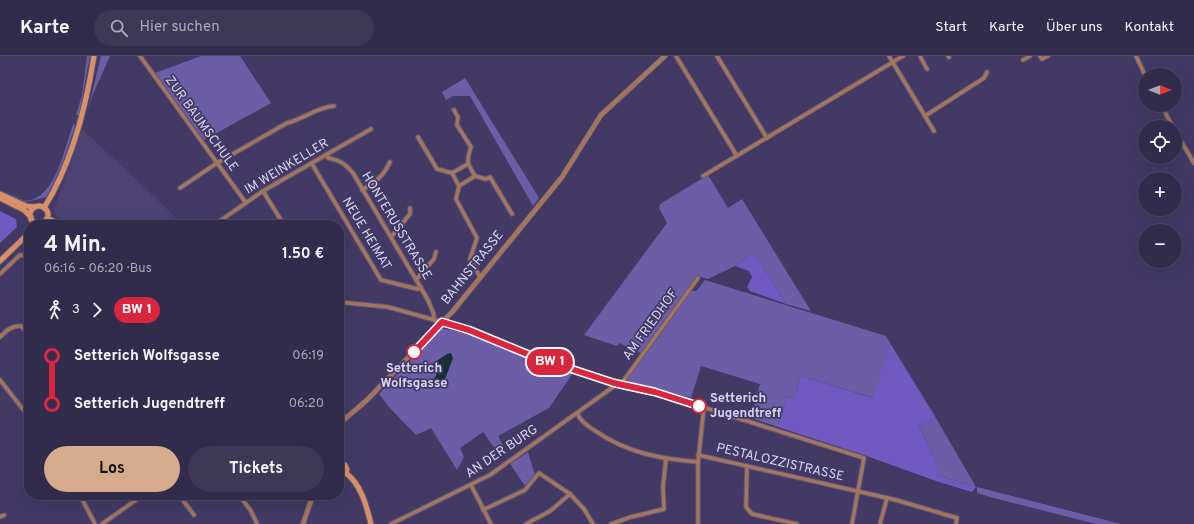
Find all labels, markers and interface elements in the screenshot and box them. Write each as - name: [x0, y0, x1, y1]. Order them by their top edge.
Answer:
- search box: [94, 10, 374, 46]
- text: Karte: [20, 16, 70, 40]
- icon: search: [108, 17, 130, 39]
- text: Hier suchen: [140, 18, 220, 37]
- text: Start: [935, 19, 967, 36]
- text: Karte: [989, 19, 1024, 36]
- text: Über uns: [1046, 19, 1103, 36]
- text: Kontakt: [1125, 19, 1174, 36]
- north arrow: [1138, 68, 1182, 112]
- map controls: [1138, 68, 1182, 268]
- street label: ZUR BAUMSCHULE: [161, 73, 241, 175]
- button: locate: [1138, 120, 1182, 164]
- street label: IM WEINKELLER: [242, 136, 332, 198]
- street label: HONTERUSSTRASSE: [357, 169, 435, 283]
- button: +: [1138, 172, 1182, 216]
- street label: NEUE HEIMAT: [338, 195, 394, 273]
- button: −: [1138, 224, 1182, 268]
- street label: BAHNSTRASSE: [438, 228, 508, 308]
- text: 4 Min.: [44, 232, 106, 259]
- text: 1.50 €: [282, 245, 324, 264]
- text: 06:16 – 06:20 · Bus: [44, 261, 152, 277]
- street label: AM FRIEDHOF: [620, 286, 682, 364]
- icon: walk: [44, 299, 66, 321]
- icon: forward: [86, 299, 108, 321]
- text: BW 1: [122, 301, 152, 318]
- text: 3: [72, 302, 80, 318]
- marker: Setterich Wolfsgasse: [406, 344, 422, 360]
- text: Setterich Wolfsgasse: [74, 347, 220, 366]
- text: 06:19: [292, 348, 324, 364]
- line badge: BW 1: [522, 349, 578, 375]
- text: BW 1: [535, 353, 565, 370]
- place label: Setterich Wolfsgasse: [381, 361, 447, 392]
- place label: Setterich Jugendtreff: [710, 391, 782, 422]
- text: Setterich Jugendtreff: [74, 395, 225, 414]
- text: 06:20: [289, 396, 324, 412]
- marker: Setterich Jugendtreff: [691, 398, 707, 414]
- street label: AN DER BURG: [463, 422, 541, 482]
- street label: PESTALOZZISTRASSE: [715, 441, 845, 485]
- button: Los: [44, 446, 180, 492]
- button: Tickets: [188, 446, 324, 492]

